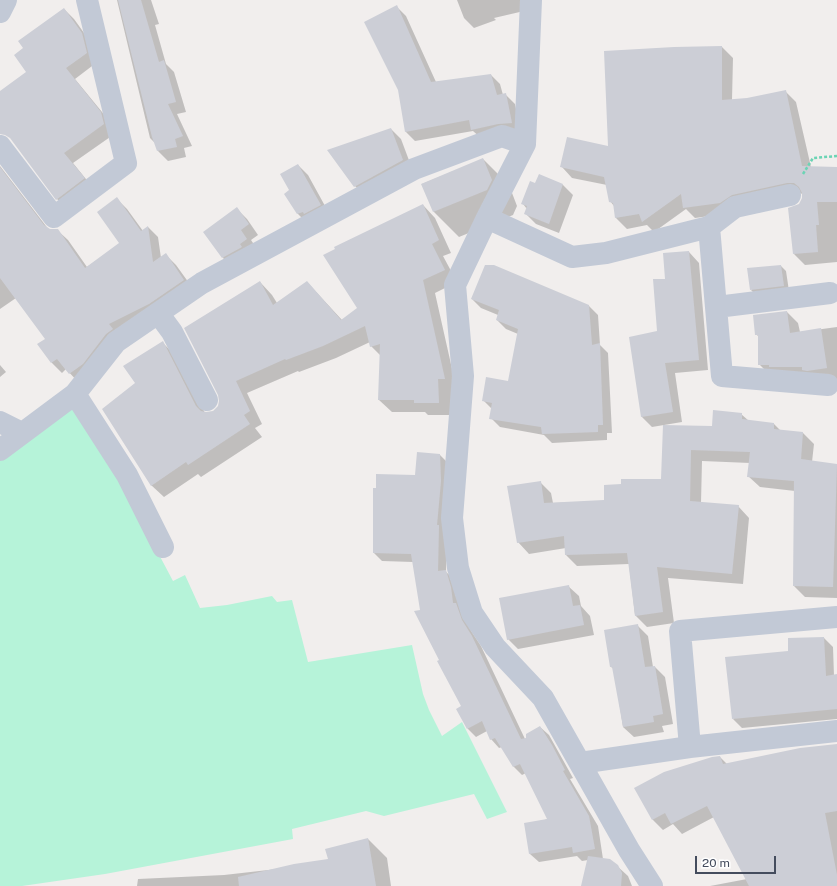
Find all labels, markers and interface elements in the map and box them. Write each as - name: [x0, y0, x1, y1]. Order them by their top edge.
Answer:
- scale bar: [697, 848, 778, 874]
- text: 20 m: [702, 856, 730, 870]

